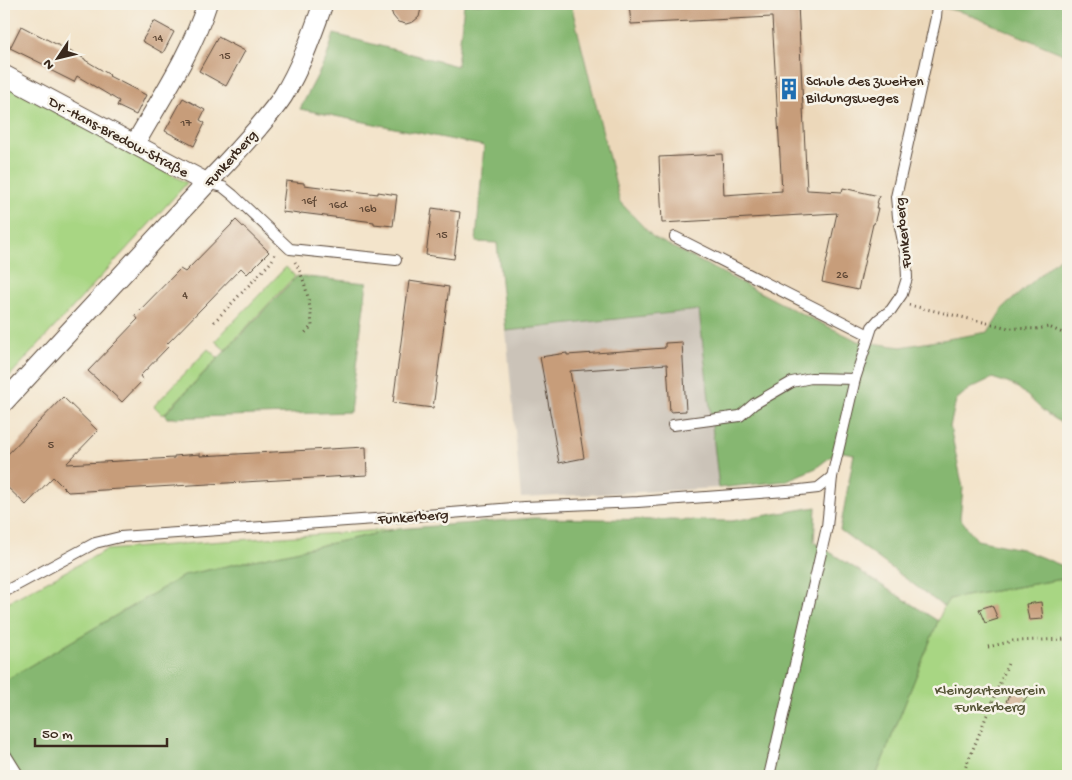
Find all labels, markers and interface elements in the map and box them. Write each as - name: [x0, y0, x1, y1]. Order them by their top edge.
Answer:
- north arrow: [32, 32, 82, 82]
- house number: 14: [152, 32, 164, 46]
- house number: 15: [218, 50, 231, 64]
- text: N: [40, 55, 59, 73]
- place label: Schule des zweiten Bildungsweges: [805, 73, 924, 108]
- building icon: Schule des zweiten Bildungsweges: [776, 76, 802, 102]
- street label: Dr.-Hans-Bredow-Straße: [44, 93, 191, 182]
- house number: 17: [179, 117, 192, 131]
- street label: Funkerberg: [200, 127, 262, 193]
- house number: 16f: [301, 195, 318, 209]
- street label: Funkerberg: [891, 196, 917, 270]
- house number: 16d: [328, 199, 348, 213]
- house number: 16b: [358, 203, 377, 217]
- house number: 15: [435, 229, 448, 243]
- house number: 26: [836, 269, 849, 283]
- house number: 4: [182, 289, 188, 303]
- house number: 5: [48, 439, 54, 453]
- street label: Funkerberg: [376, 507, 449, 530]
- park label: Kleingartenverein Funkerberg: [935, 682, 1045, 717]
- scale bar: [35, 715, 168, 747]
- text: 50 m: [42, 726, 73, 744]

